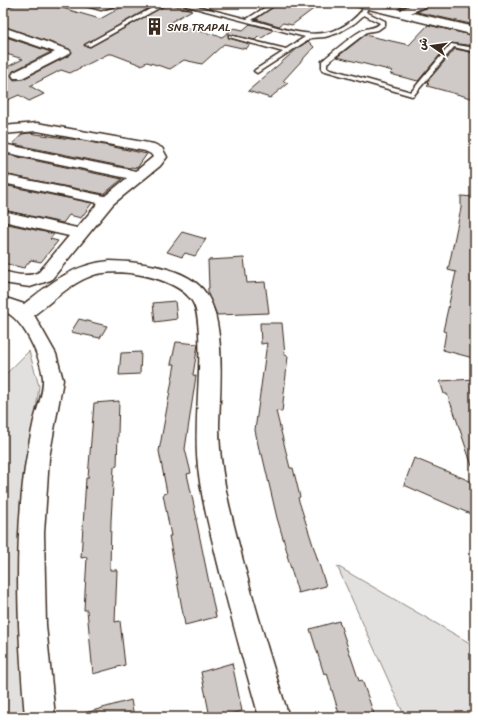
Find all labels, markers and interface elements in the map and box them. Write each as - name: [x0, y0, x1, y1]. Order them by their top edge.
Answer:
- building icon: SNB TRAPAL: [144, 17, 164, 37]
- place label: SNB TRAPAL: [167, 18, 231, 37]
- north arrow: [412, 26, 452, 66]
- text: ش: [412, 36, 433, 52]

